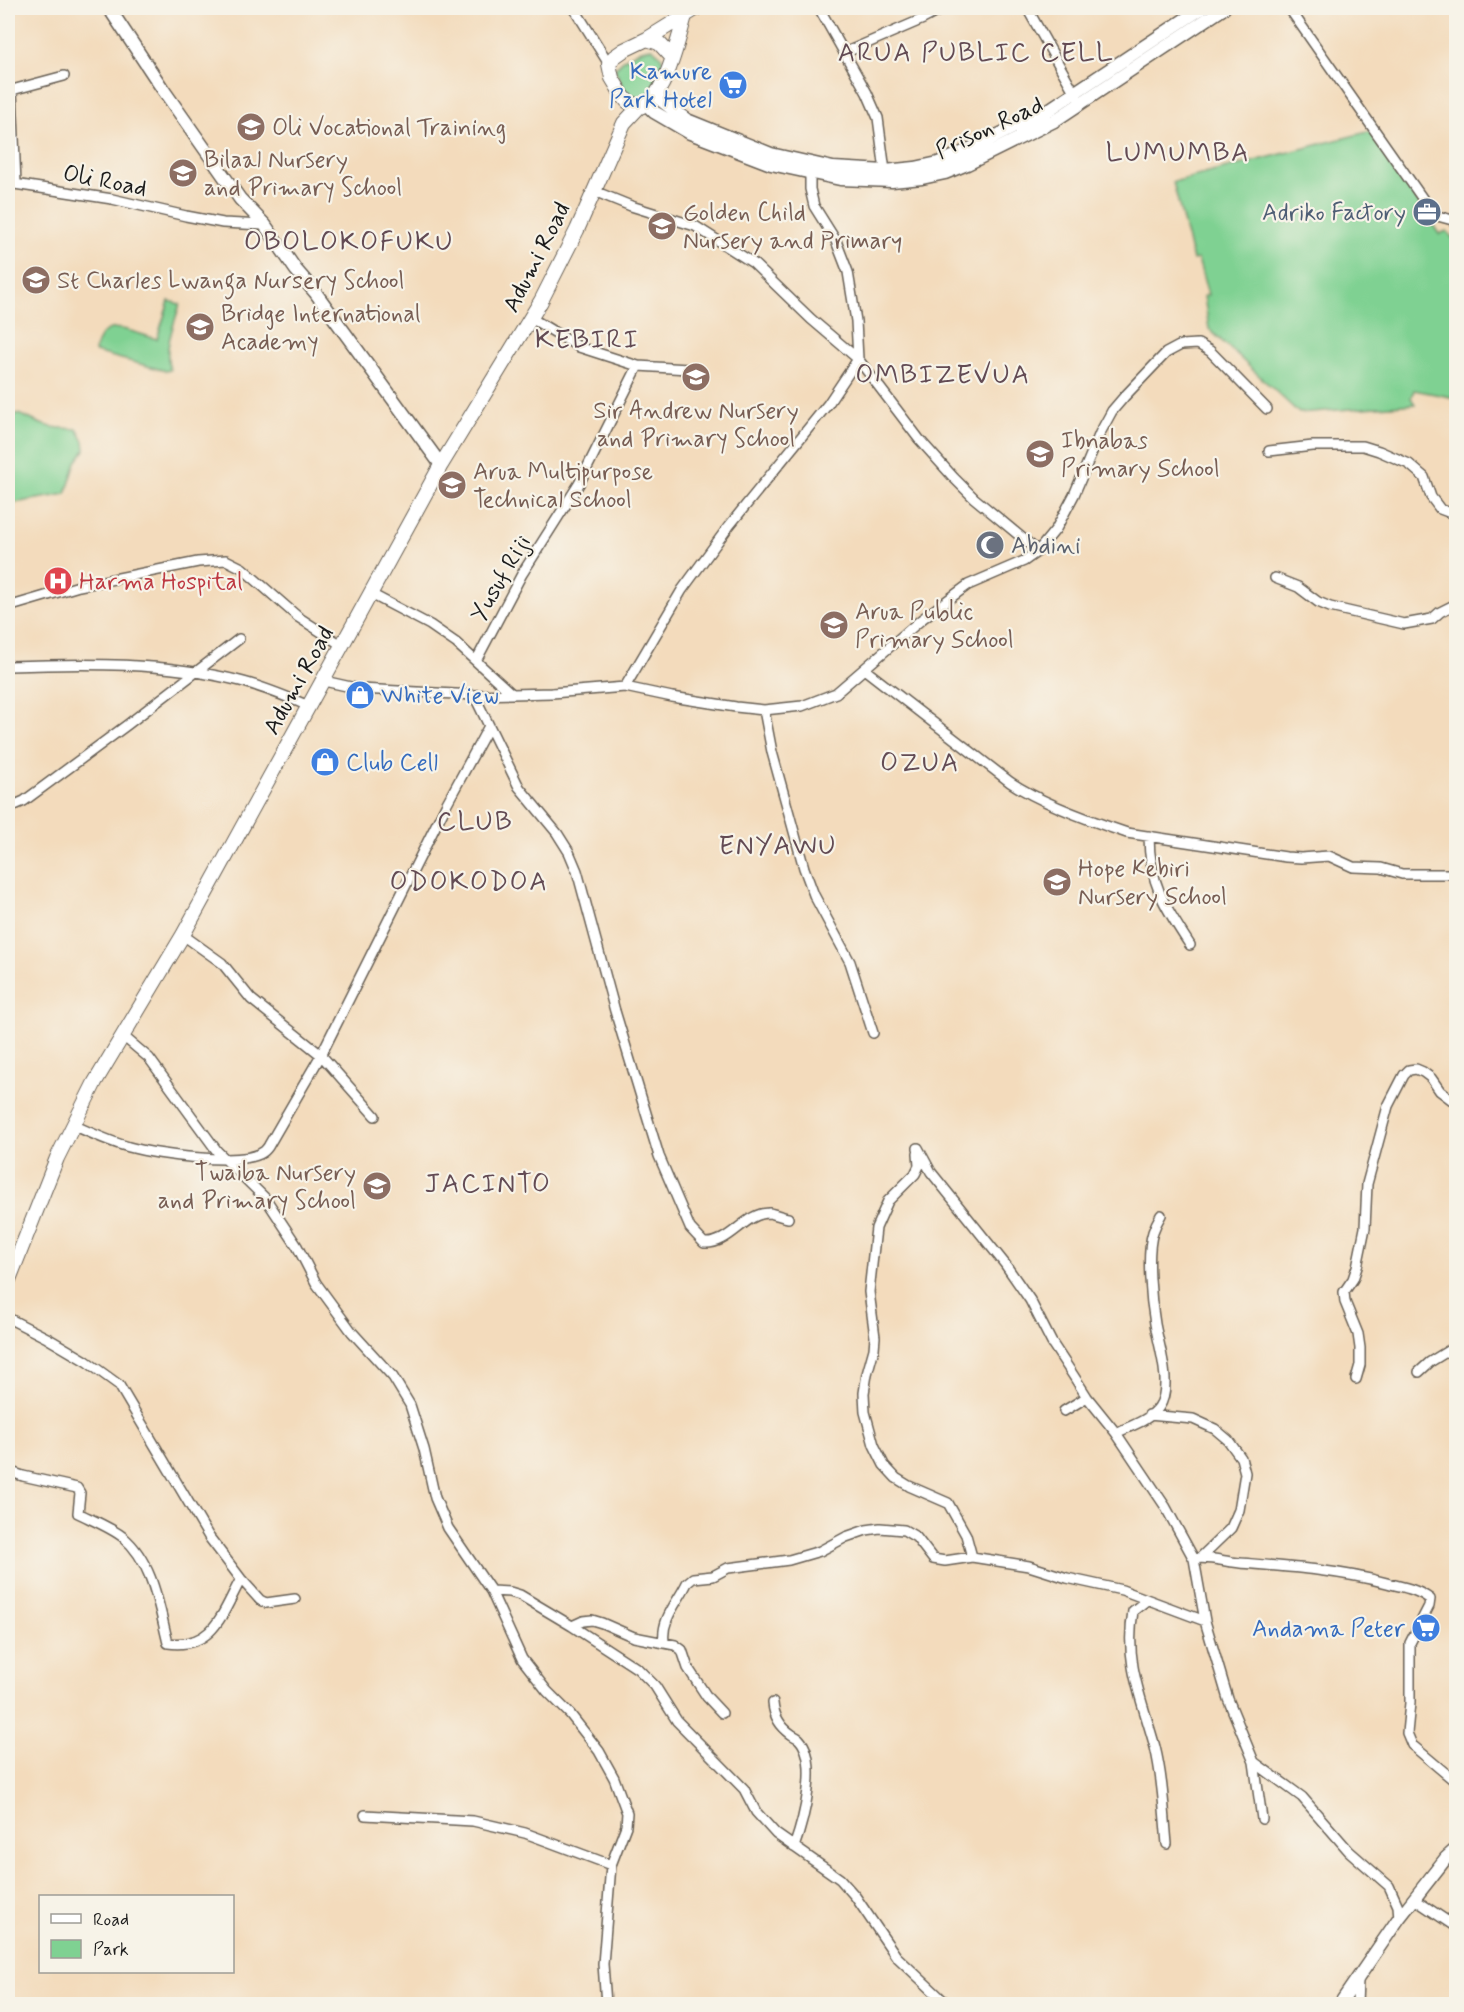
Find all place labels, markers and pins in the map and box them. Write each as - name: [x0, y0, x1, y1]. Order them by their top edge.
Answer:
- place label: Kamure Park Hotel: [609, 57, 712, 116]
- supermarket icon: Kamure Park Hotel: [717, 69, 749, 101]
- school or university icon: Oli Vocational Training: [235, 111, 267, 143]
- place label: Oli Vocational Training: [272, 113, 506, 144]
- place label: Bilaal Nursery and Primary School: [204, 145, 402, 204]
- school or university icon: Bilaal Nursery and Primary School: [167, 157, 199, 189]
- office icon: Adriko Factory: [1411, 196, 1443, 228]
- place label: Golden Child Nursery and Primary: [683, 198, 902, 257]
- place label: Adriko Factory: [1262, 198, 1406, 229]
- school or university icon: Golden Child Nursery and Primary: [646, 210, 678, 242]
- school or university icon: St Charles Lwanga Nursery School: [20, 264, 52, 296]
- place label: St Charles Lwanga Nursery School: [57, 266, 405, 300]
- place label: Bridge International Academy: [221, 299, 421, 358]
- school or university icon: Bridge International Academy: [184, 311, 216, 343]
- school or university icon: Sir Andrew Nursery and Primary School: [680, 361, 712, 393]
- place label: Sir Andrew Nursery and Primary School: [593, 396, 799, 455]
- place label: Ibnabas Primary School: [1061, 426, 1220, 485]
- school or university icon: Ibnabas Primary School: [1024, 438, 1056, 470]
- place label: Arua Multipurpose Technical School: [473, 457, 653, 516]
- school or university icon: Arua Multipurpose Technical School: [436, 469, 468, 501]
- mosque icon: Abdini: [974, 529, 1006, 561]
- place label: Abdini: [1011, 531, 1081, 562]
- hospital icon: Harma Hospital: [42, 565, 74, 597]
- place label: Harma Hospital: [79, 567, 243, 598]
- place label: Arua Public Primary School: [855, 597, 1014, 656]
- school or university icon: Arua Public Primary School: [818, 609, 850, 641]
- shop icon: White View: [344, 679, 376, 711]
- place label: White View: [381, 681, 499, 712]
- shop icon: Club Cell: [309, 746, 341, 778]
- place label: Club Cell: [346, 748, 438, 779]
- place label: Hope Kebiri Nursery School: [1078, 854, 1227, 913]
- school or university icon: Hope Kebiri Nursery School: [1041, 866, 1073, 898]
- place label: Twaiba Nursery and Primary School: [158, 1158, 356, 1217]
- school or university icon: Twaiba Nursery and Primary School: [361, 1170, 393, 1202]
- supermarket icon: Andama Peter: [1410, 1612, 1442, 1644]
- place label: Andama Peter: [1252, 1614, 1406, 1645]

